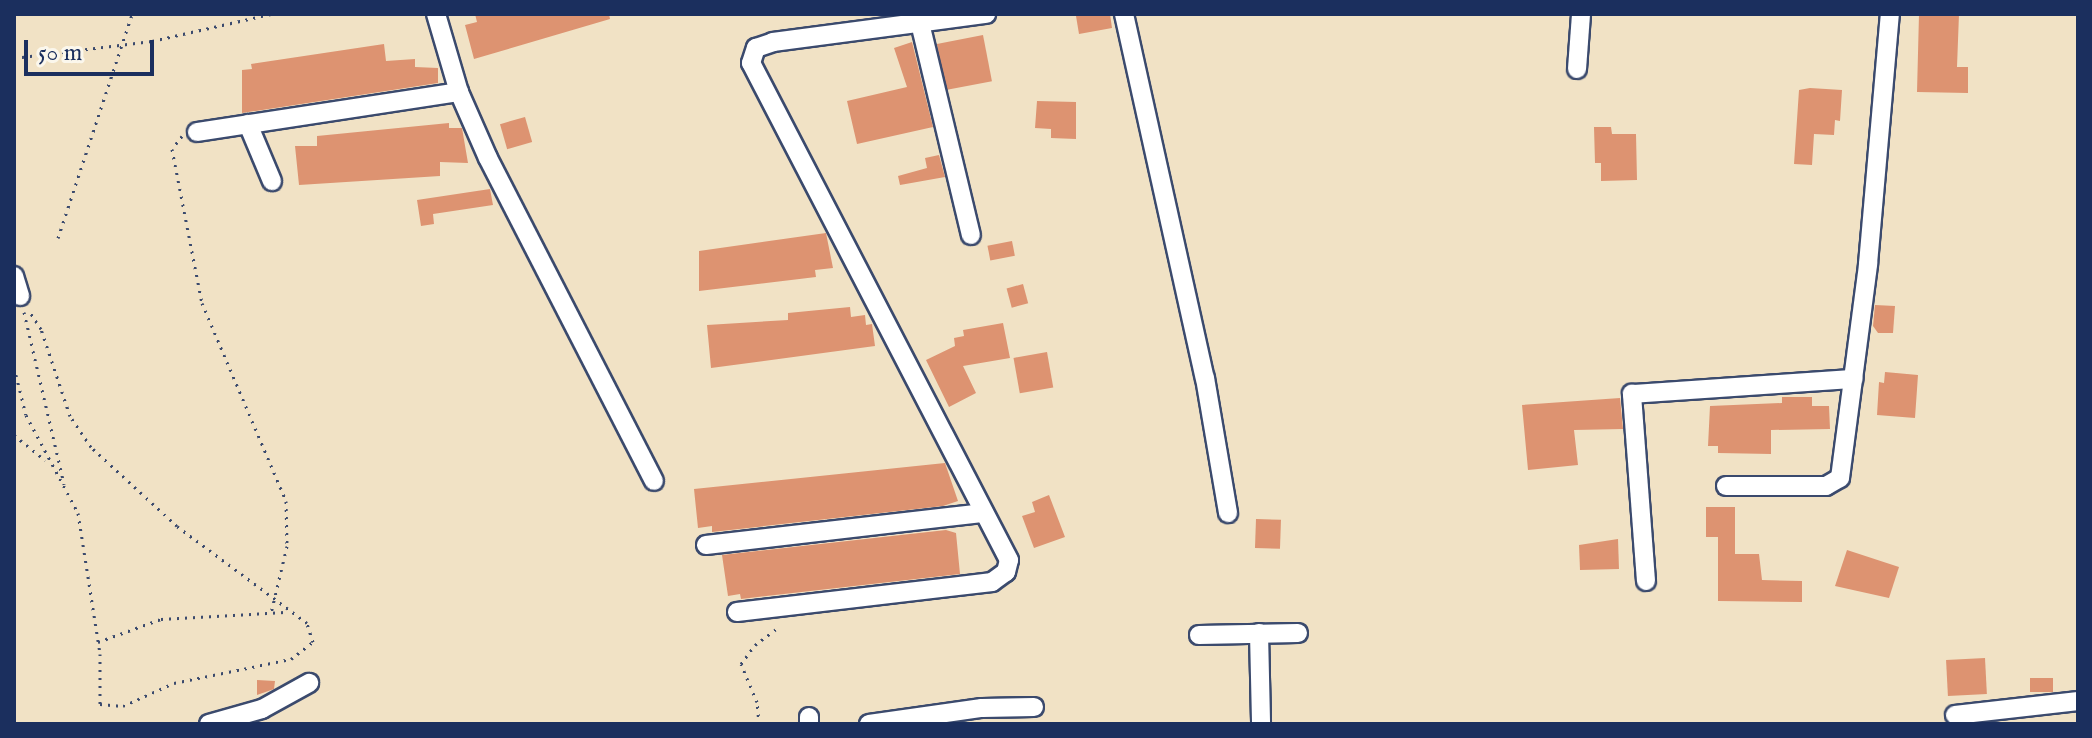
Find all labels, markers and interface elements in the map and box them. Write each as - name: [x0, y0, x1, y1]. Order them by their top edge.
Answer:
- scale bar: [28, 24, 158, 74]
- text: 50 m: [38, 38, 82, 69]

